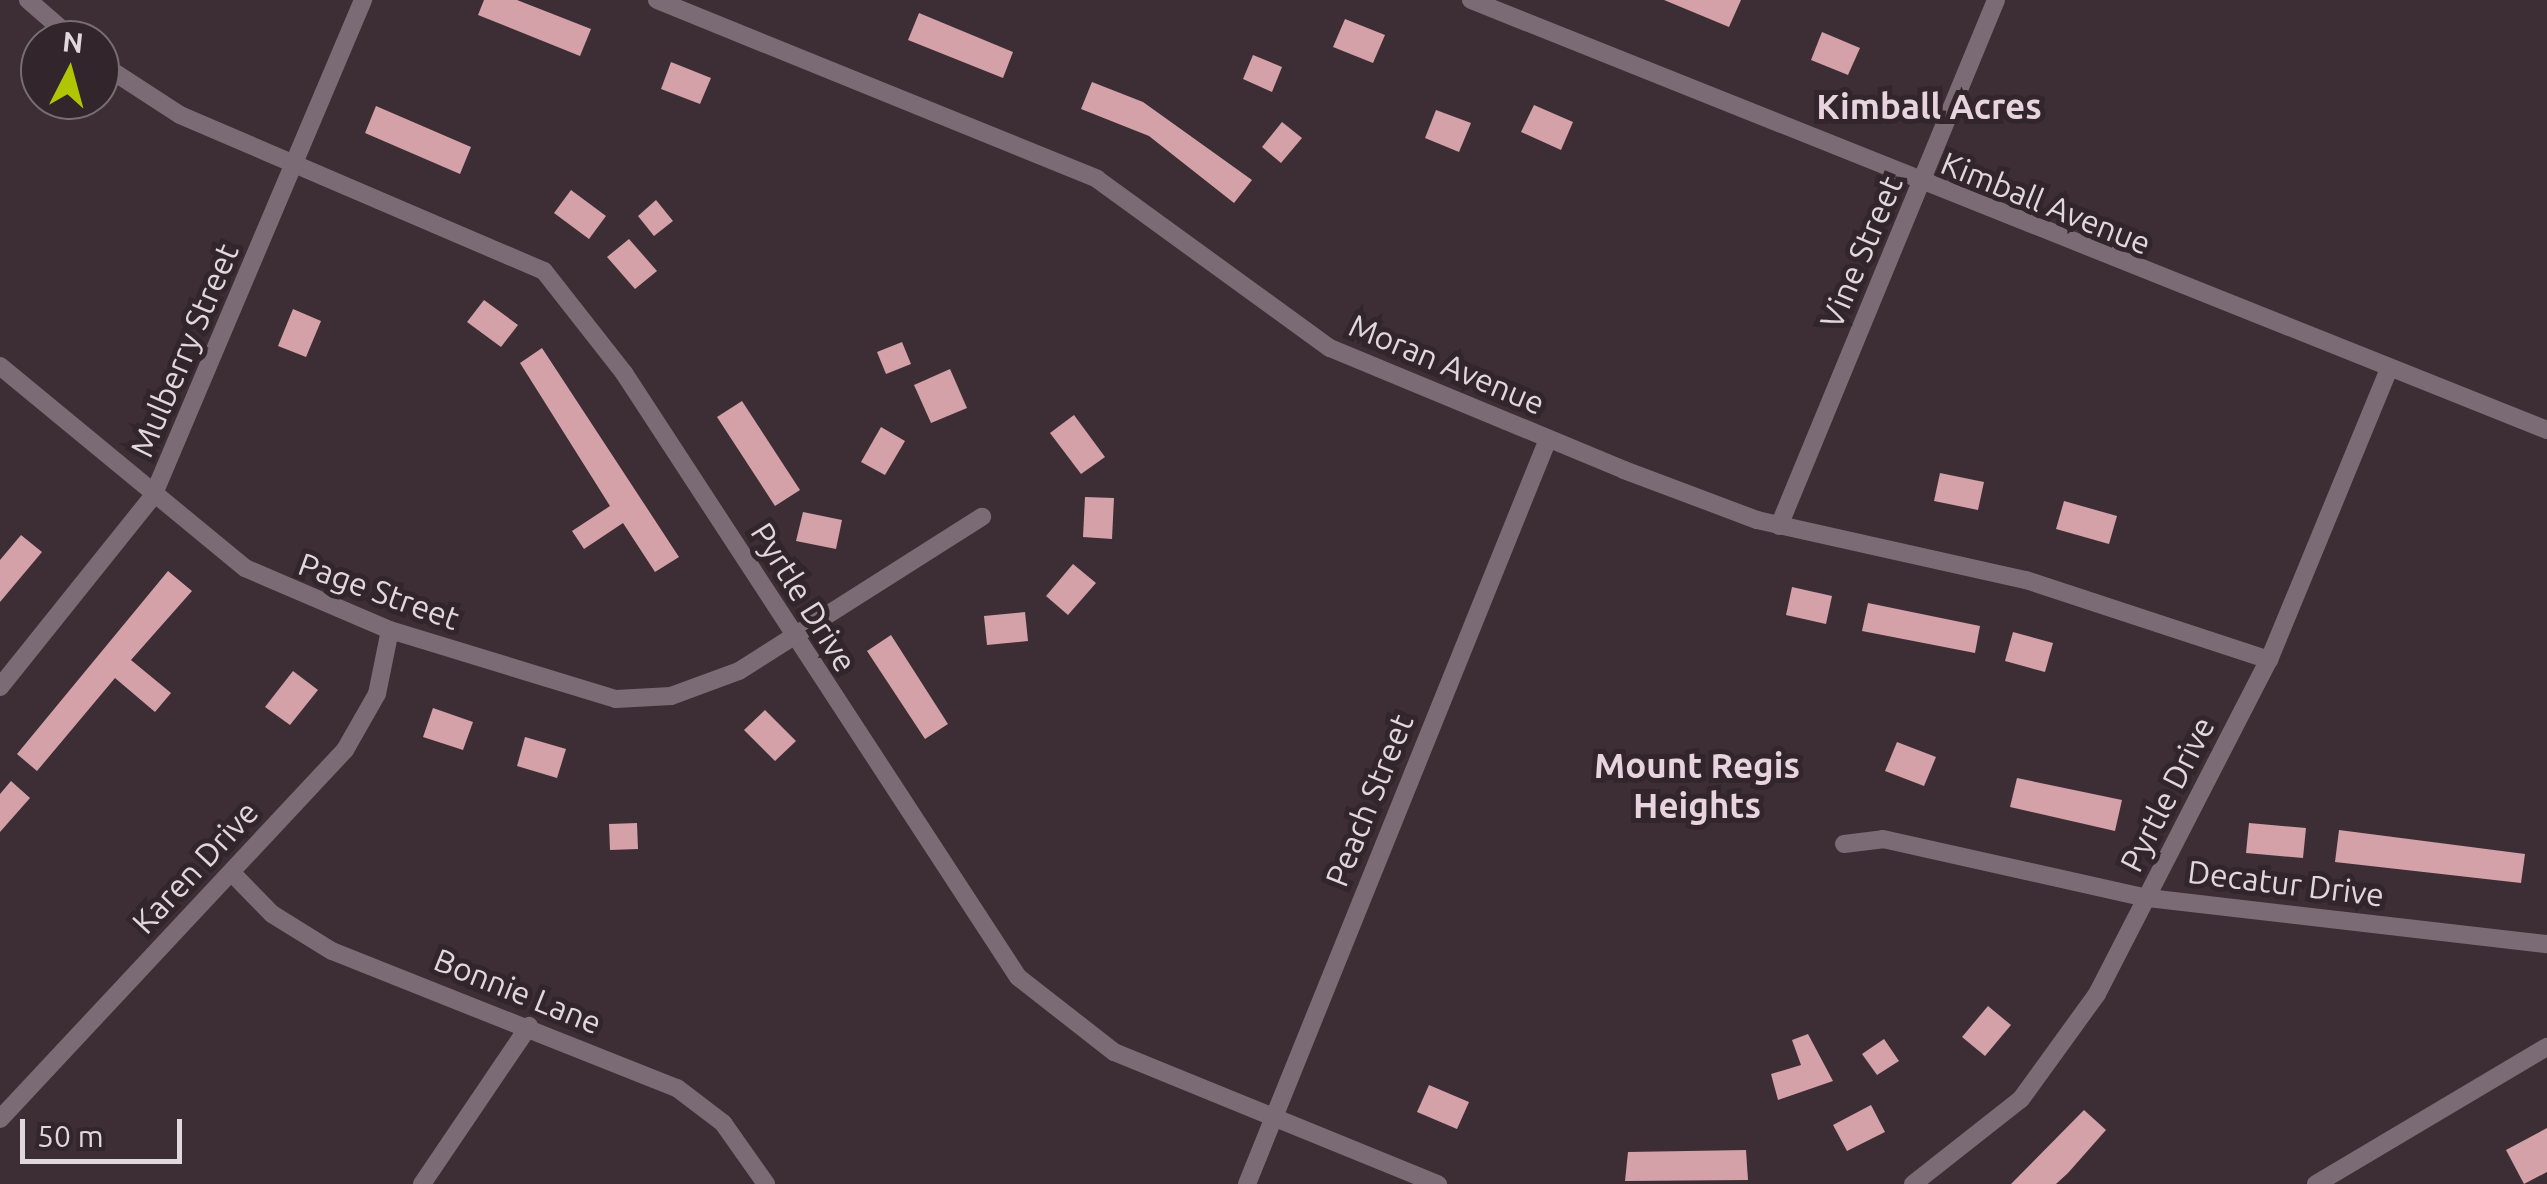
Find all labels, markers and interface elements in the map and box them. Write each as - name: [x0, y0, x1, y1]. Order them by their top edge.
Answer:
- north arrow: [20, 20, 120, 120]
- text: N: [61, 25, 85, 58]
- district label: Kimball Acres: [1816, 85, 2042, 127]
- street label: Kimball Avenue: [1936, 144, 2156, 262]
- street label: Vine Street: [1812, 170, 1910, 334]
- street label: Mulberry Street: [122, 238, 246, 462]
- street label: Moran Avenue: [1344, 306, 1550, 422]
- street label: Pyrtle Drive: [743, 515, 865, 679]
- street label: Page Street: [293, 544, 465, 638]
- street label: Peach Street: [1317, 708, 1421, 892]
- street label: Pyrtle Drive: [2112, 710, 2222, 878]
- district label: Mount Regis Heights: [1594, 744, 1800, 826]
- street label: Karen Drive: [124, 793, 266, 941]
- street label: Decatur Drive: [2186, 852, 2386, 914]
- street label: Bonnie Lane: [429, 940, 607, 1042]
- scale bar: [25, 1099, 188, 1161]
- text: 50 m: [37, 1119, 104, 1153]

